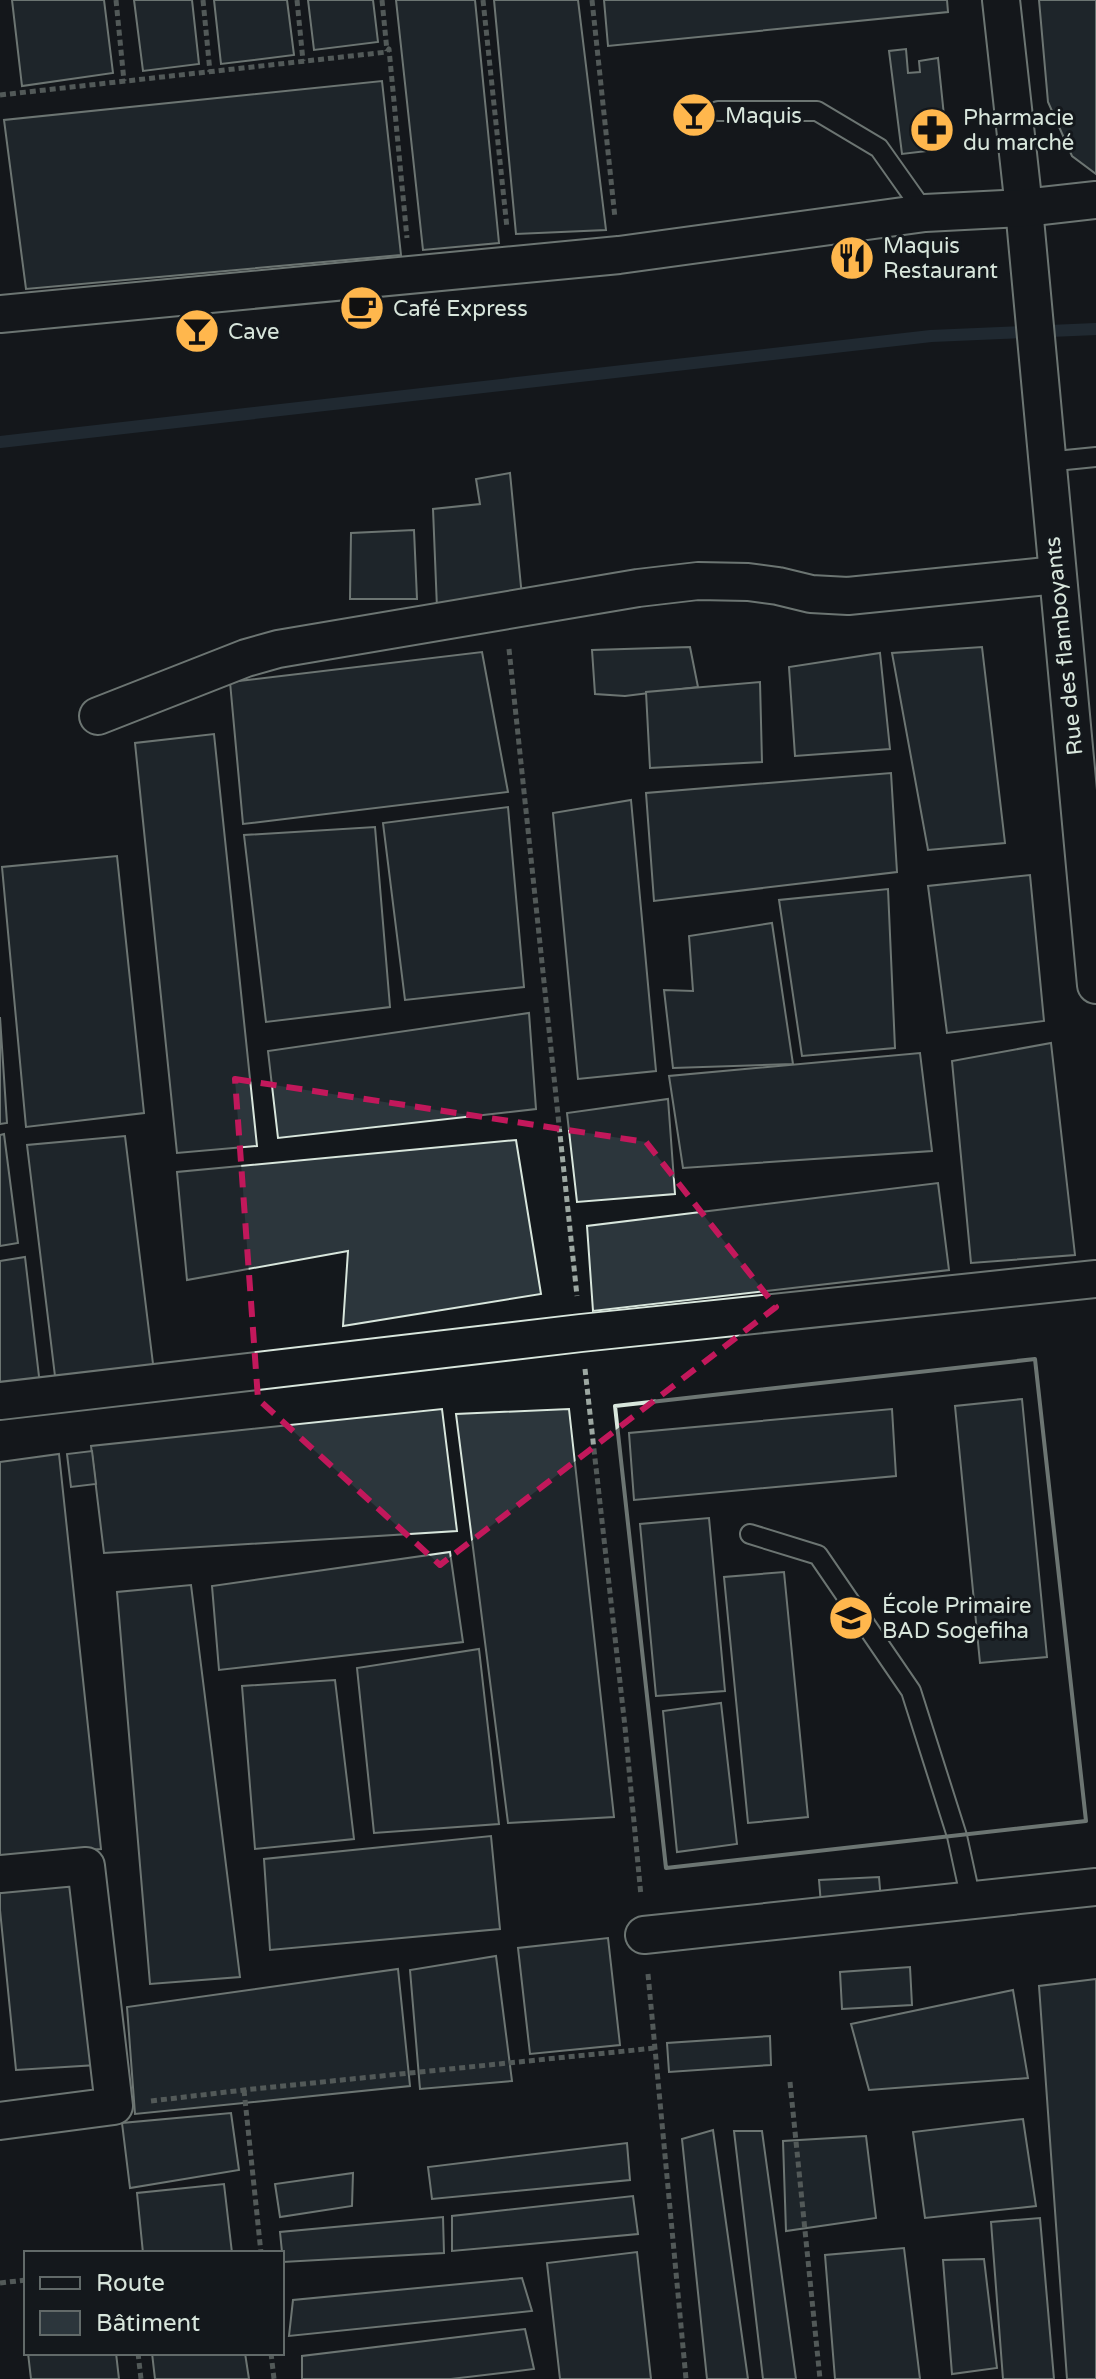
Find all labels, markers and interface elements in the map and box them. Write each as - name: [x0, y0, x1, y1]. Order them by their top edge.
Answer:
- bar icon: Maquis: [670, 91, 718, 139]
- place label: Maquis: [725, 103, 802, 129]
- place label: Pharmacie du marché: [963, 105, 1074, 156]
- pharmacy icon: Pharmacie du marché: [908, 106, 956, 154]
- place label: Maquis Restaurant: [883, 233, 998, 284]
- restaurant icon: Maquis Restaurant: [828, 234, 876, 282]
- cafe icon: Café Express: [338, 284, 386, 332]
- place label: Café Express: [393, 296, 528, 322]
- bar icon: Cave: [173, 307, 221, 355]
- place label: Cave: [228, 319, 279, 345]
- street label: Rue des flamboyants: [1040, 535, 1088, 756]
- place label: École Primaire BAD Sogefiha: [882, 1592, 1032, 1644]
- school or university icon: École Primaire BAD Sogefiha: [827, 1594, 875, 1642]
- legend: [24, 2251, 284, 2355]
- text: Route: [96, 2269, 165, 2298]
- text: Bâtiment: [96, 2309, 200, 2338]

